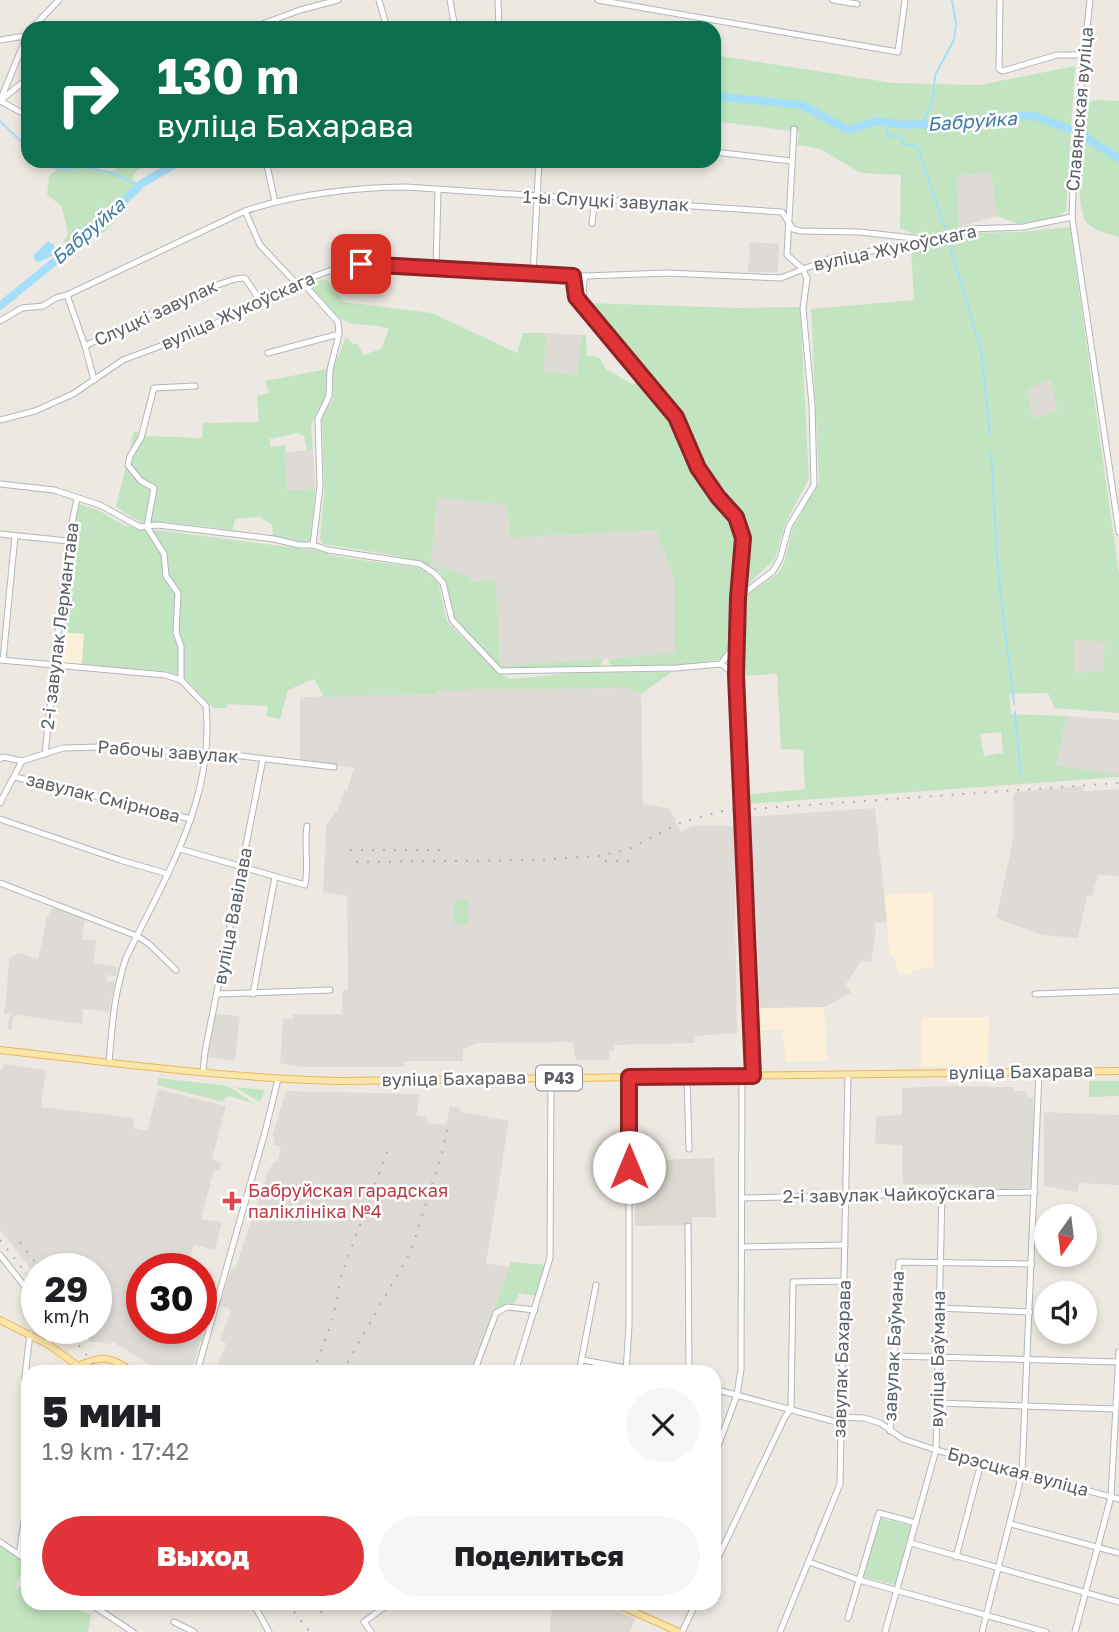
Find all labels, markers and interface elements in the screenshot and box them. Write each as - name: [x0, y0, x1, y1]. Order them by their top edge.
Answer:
- street label: Славянская вуліца: [1061, 26, 1097, 192]
- text: 130 m: [157, 46, 299, 105]
- icon: right: [42, 49, 133, 140]
- text: вуліца Бахарава: [157, 106, 414, 144]
- water label: Бабруйка: [926, 106, 1019, 135]
- street label: 1-ы Слуцкі завулак: [522, 185, 690, 215]
- water label: Бабруйка: [46, 192, 130, 269]
- street label: вуліца Жукоўскага: [811, 219, 978, 275]
- pin: [331, 234, 391, 294]
- icon: arrive: [342, 245, 380, 283]
- street label: вуліца Жукоўскага: [157, 266, 318, 354]
- street label: Слуцкі завулак: [91, 274, 221, 350]
- street label: 2-і завулак Лермантава: [35, 521, 83, 731]
- street label: Рабочы завулак: [97, 735, 239, 767]
- street label: завулак Смірнова: [24, 767, 183, 827]
- street label: вуліца Вавілава: [208, 845, 256, 986]
- street label: вуліца Бахарава: [949, 1059, 1093, 1083]
- street label: вуліца Бахарава: [382, 1066, 526, 1090]
- road number: Р43: [536, 1066, 582, 1090]
- position arrow: [592, 1130, 666, 1204]
- place label: Бабруйская гарадская паліклініка №4: [248, 1179, 448, 1222]
- street label: 2-і завулак Чайкоўскага: [782, 1181, 996, 1207]
- marker: Бабруйская гарадская паліклініка №4: [222, 1191, 242, 1211]
- north arrow: [1034, 1204, 1097, 1267]
- map controls: [1034, 1204, 1097, 1344]
- speed limit sign: 30: [126, 1253, 217, 1344]
- text: 29: [45, 1268, 88, 1310]
- street label: завулак Баўмана: [878, 1270, 908, 1422]
- street label: завулак Бахарава: [827, 1279, 855, 1438]
- button: sound: [1034, 1281, 1097, 1344]
- street label: вуліца Баўмана: [925, 1290, 949, 1428]
- text: km/h: [44, 1305, 89, 1327]
- text: 5 мин: [42, 1386, 162, 1436]
- button: close: [626, 1388, 700, 1462]
- text: 1.9 km · 17:42: [42, 1437, 189, 1465]
- street label: Брэсцкая вуліца: [945, 1442, 1091, 1500]
- button: Выход: [42, 1516, 364, 1596]
- button: Поделиться: [378, 1516, 700, 1596]

